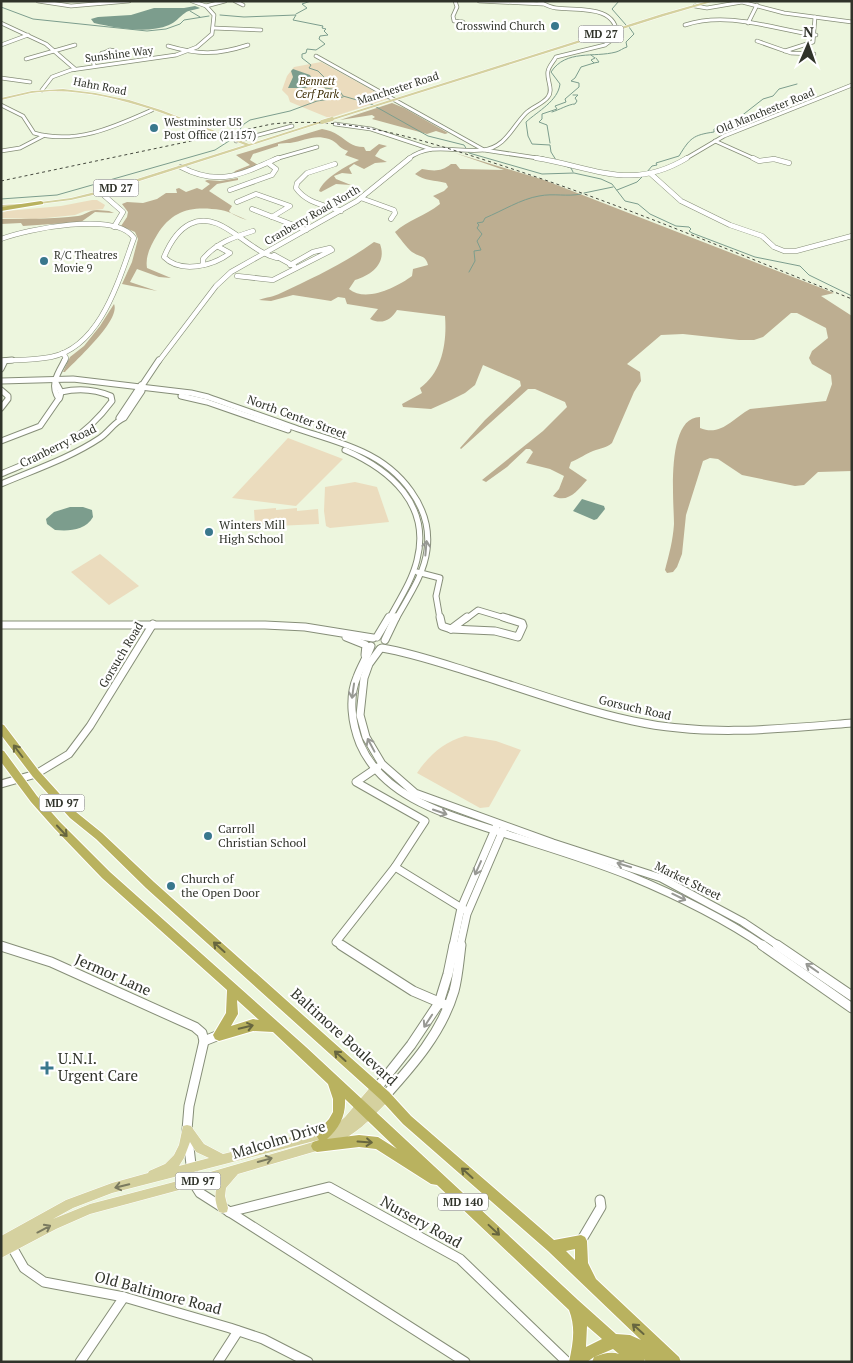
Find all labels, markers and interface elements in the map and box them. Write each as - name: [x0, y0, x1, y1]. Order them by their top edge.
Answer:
- place label: Crosswind Church: [456, 19, 546, 33]
- marker: Crosswind Church: [549, 20, 561, 32]
- north arrow: [783, 20, 833, 70]
- text: N: [803, 22, 814, 41]
- road number: MD 27: [578, 26, 624, 42]
- street label: Sunshine Way: [84, 43, 154, 65]
- street label: Manchester Road: [356, 68, 440, 108]
- street label: Hahn Road: [72, 74, 128, 98]
- park label: Bennett Cerf Park: [295, 74, 340, 101]
- street label: Old Manchester Road: [714, 85, 816, 137]
- place label: Westminster US Post Office (21157): [164, 115, 257, 142]
- marker: Westminster US Post Office (21157): [148, 122, 160, 134]
- road number: MD 27: [94, 180, 138, 197]
- street label: Cranberry Road North: [262, 182, 363, 248]
- place label: R/C Theatres Movie 9: [54, 248, 118, 275]
- marker: R/C Theatres Movie 9: [38, 255, 50, 267]
- street label: North Center Street: [245, 392, 350, 442]
- street label: Cranberry Road: [17, 420, 99, 471]
- place label: Winters Mill High School: [219, 517, 286, 546]
- marker: Winters Mill High School: [203, 526, 215, 538]
- one-way arrow: [422, 540, 431, 556]
- street label: Gorsuch Road: [95, 619, 146, 690]
- one-way arrow: [348, 683, 358, 699]
- street label: Gorsuch Road: [597, 692, 673, 723]
- one-way arrow: [366, 738, 376, 753]
- one-way arrow: [13, 744, 23, 758]
- road number: MD 97: [40, 794, 84, 811]
- one-way arrow: [432, 808, 447, 817]
- place label: Carroll Christian School: [218, 821, 307, 850]
- one-way arrow: [56, 824, 68, 837]
- marker: Carroll Christian School: [202, 830, 214, 842]
- street label: Market Street: [652, 858, 725, 903]
- one-way arrow: [472, 860, 482, 875]
- one-way arrow: [616, 860, 632, 869]
- place label: Church of the Open Door: [181, 871, 260, 900]
- marker: Church of the Open Door: [165, 880, 177, 892]
- one-way arrow: [671, 893, 686, 902]
- one-way arrow: [213, 941, 226, 953]
- street label: Jermor Lane: [72, 948, 155, 1000]
- one-way arrow: [805, 963, 819, 973]
- street label: Baltimore Boulevard: [287, 983, 402, 1089]
- one-way arrow: [423, 1014, 433, 1028]
- one-way arrow: [238, 1022, 254, 1031]
- place label: U.N.I. Urgent Care: [58, 1048, 138, 1085]
- one-way arrow: [334, 1050, 347, 1062]
- marker: U.N.I. Urgent Care: [40, 1061, 54, 1075]
- street label: Malcolm Drive: [229, 1115, 328, 1163]
- one-way arrow: [357, 1137, 373, 1147]
- one-way arrow: [257, 1155, 273, 1165]
- one-way arrow: [461, 1167, 474, 1179]
- road number: MD 97: [176, 1172, 220, 1190]
- one-way arrow: [114, 1182, 130, 1191]
- street label: Nursery Road: [377, 1191, 466, 1252]
- road number: MD 140: [438, 1194, 488, 1210]
- one-way arrow: [36, 1224, 51, 1234]
- one-way arrow: [488, 1224, 500, 1236]
- street label: Old Baltimore Road: [93, 1265, 224, 1319]
- one-way arrow: [631, 1323, 644, 1335]

